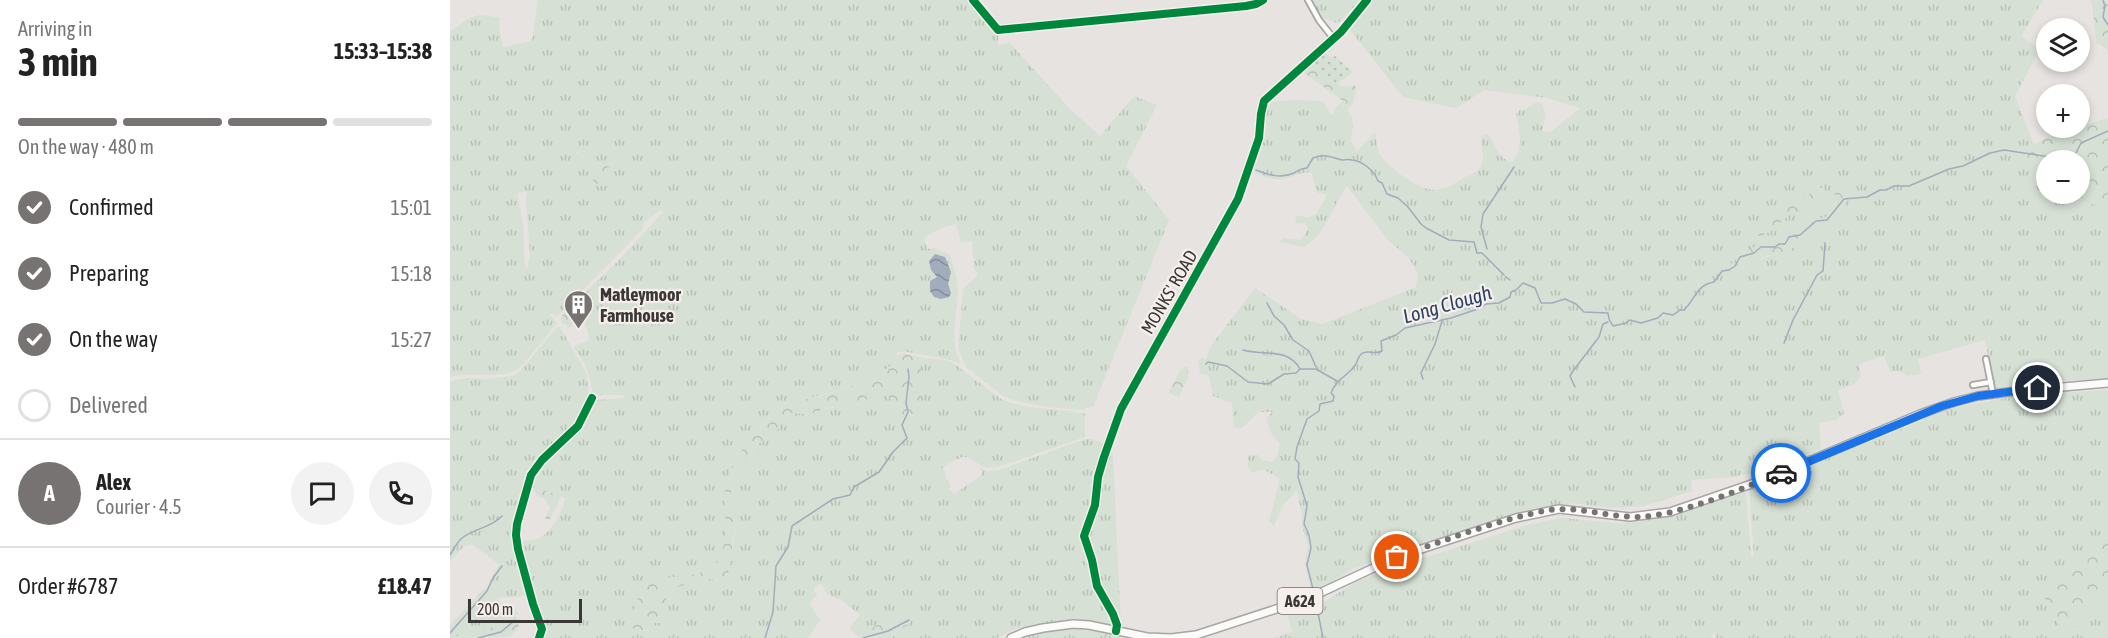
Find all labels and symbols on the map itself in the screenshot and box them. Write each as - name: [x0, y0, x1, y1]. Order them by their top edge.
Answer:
- street label: MONKS' ROAD: [1137, 246, 1201, 338]
- water label: Long Clough: [1400, 280, 1494, 328]
- place label: Matleymoor Farmhouse: [600, 284, 681, 326]
- building icon: Matleymoor Farmhouse: [563, 288, 595, 330]
- pin: [2012, 362, 2063, 413]
- courier: [1751, 443, 1811, 503]
- pin: [1371, 531, 1422, 582]
- road number: A624: [1278, 588, 1322, 614]
- scale bar: [468, 596, 582, 624]

